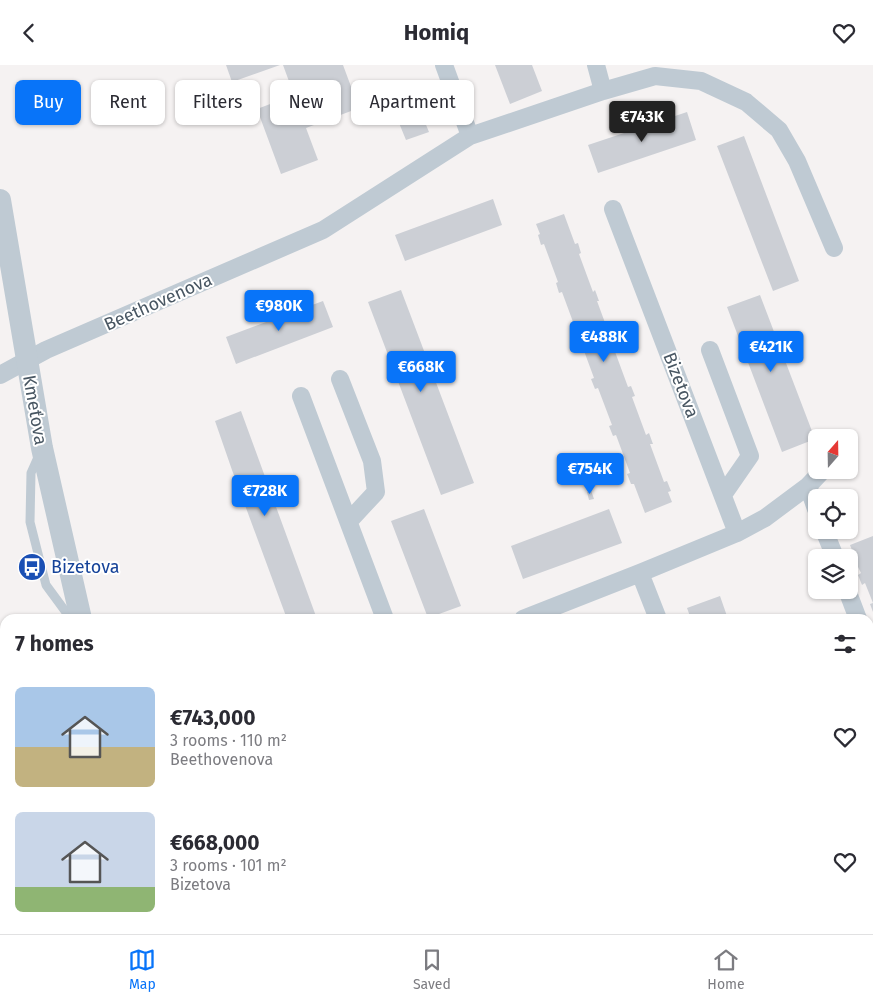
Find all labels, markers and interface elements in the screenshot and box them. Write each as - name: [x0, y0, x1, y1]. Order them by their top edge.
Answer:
- icon: back: [15, 19, 43, 47]
- text: Homiq: [404, 19, 469, 46]
- icon: heart: [830, 19, 858, 47]
- chip: Buy: [15, 80, 81, 125]
- chip: Rent: [91, 80, 165, 125]
- chip: Filters: [175, 80, 260, 125]
- chip: New: [270, 80, 341, 125]
- chip: Apartment: [351, 80, 474, 125]
- pin: €743K: [607, 101, 677, 143]
- text: €743K: [620, 107, 664, 126]
- street label: Beethovenova: [101, 268, 215, 336]
- pin: €980K: [244, 289, 314, 332]
- text: €980K: [256, 296, 302, 315]
- pin: €488K: [569, 321, 639, 363]
- text: €488K: [581, 327, 627, 346]
- pin: €421K: [736, 331, 806, 373]
- text: €421K: [749, 337, 793, 356]
- street label: Bizetova: [658, 349, 704, 421]
- pin: €668K: [386, 351, 456, 393]
- text: €668K: [398, 357, 444, 376]
- street label: Kmeťova: [18, 373, 52, 447]
- north arrow: [808, 429, 858, 479]
- map controls: [808, 429, 858, 599]
- pin: €754K: [555, 453, 625, 495]
- text: €754K: [568, 459, 612, 478]
- pin: €728K: [230, 475, 300, 517]
- text: €728K: [243, 481, 287, 500]
- button: locate: [808, 489, 858, 539]
- button: layers: [808, 549, 858, 599]
- bus stop icon: Bizetova: [17, 552, 47, 582]
- place label: Bizetova: [51, 556, 120, 578]
- icon: filters: [831, 630, 859, 658]
- text: 7 homes: [15, 631, 94, 657]
- text: €743,000: [170, 705, 255, 731]
- icon: home: [55, 707, 115, 767]
- icon: heart: [831, 723, 859, 751]
- text: 3 rooms · 110 m²: [170, 731, 287, 750]
- text: Beethovenova: [170, 750, 273, 769]
- text: €668,000: [170, 830, 259, 856]
- icon: home: [55, 832, 115, 892]
- icon: heart: [831, 848, 859, 876]
- text: 3 rooms · 101 m²: [170, 856, 287, 875]
- text: Bizetova: [170, 875, 231, 894]
- tab: Map: [128, 946, 156, 993]
- tab: Saved: [413, 946, 451, 993]
- tab: Home: [707, 946, 745, 993]

